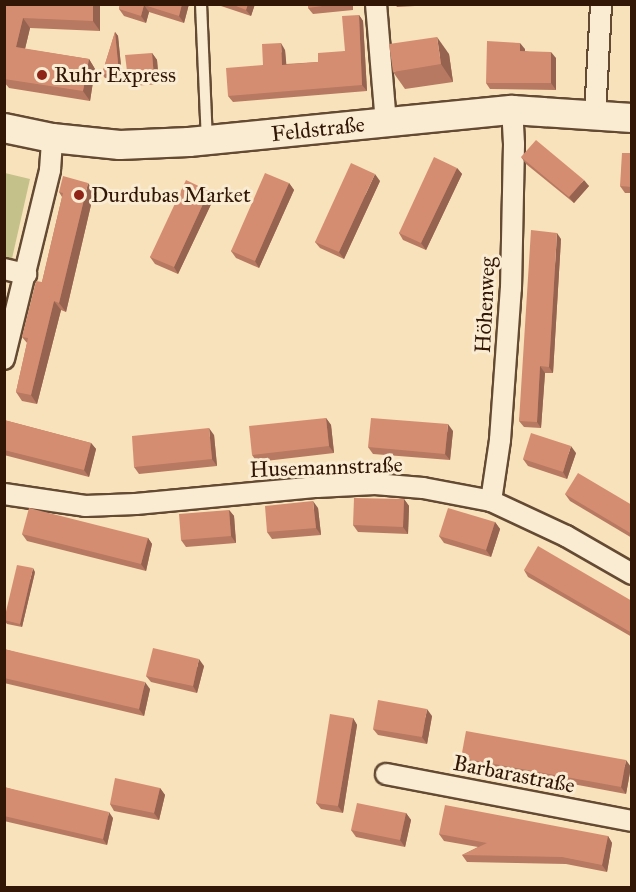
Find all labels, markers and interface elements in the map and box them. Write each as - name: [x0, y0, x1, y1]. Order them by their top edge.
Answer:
- place label: Ruhr Express: [54, 62, 176, 88]
- marker: Ruhr Express: [35, 68, 49, 82]
- street label: Feldstraße: [270, 111, 366, 147]
- place label: Durdubas Market: [91, 182, 251, 208]
- marker: Durdubas Market: [72, 188, 86, 202]
- street label: Höhenweg: [469, 256, 501, 354]
- street label: Husemannstraße: [249, 451, 403, 483]
- street label: Barbarastraße: [451, 749, 577, 799]

